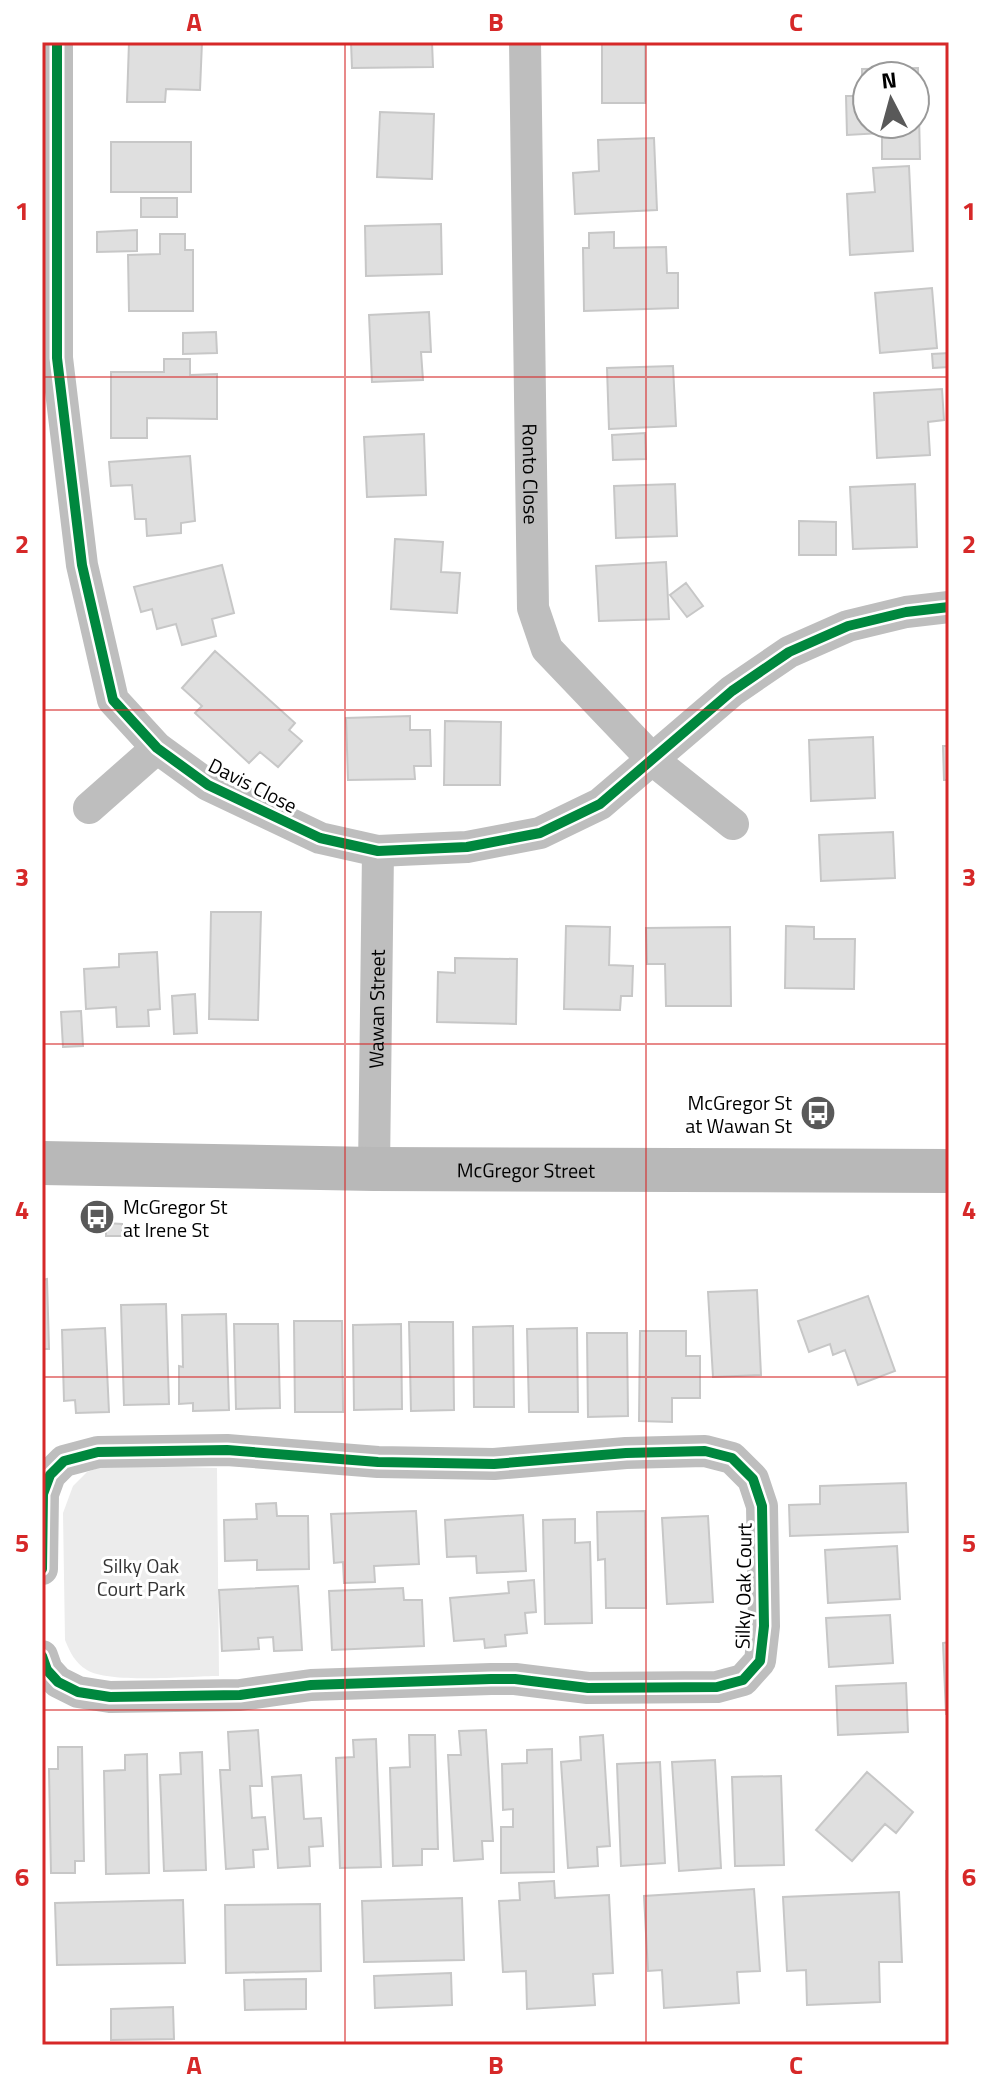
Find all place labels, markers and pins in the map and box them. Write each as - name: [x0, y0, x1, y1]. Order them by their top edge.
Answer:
- place label: McGregor St at Wawan St: [685, 1087, 792, 1141]
- bus stop icon: McGregor St at Wawan St: [799, 1094, 837, 1132]
- place label: McGregor St at Irene St: [123, 1191, 227, 1245]
- bus stop icon: McGregor St at Irene St: [78, 1198, 116, 1236]

